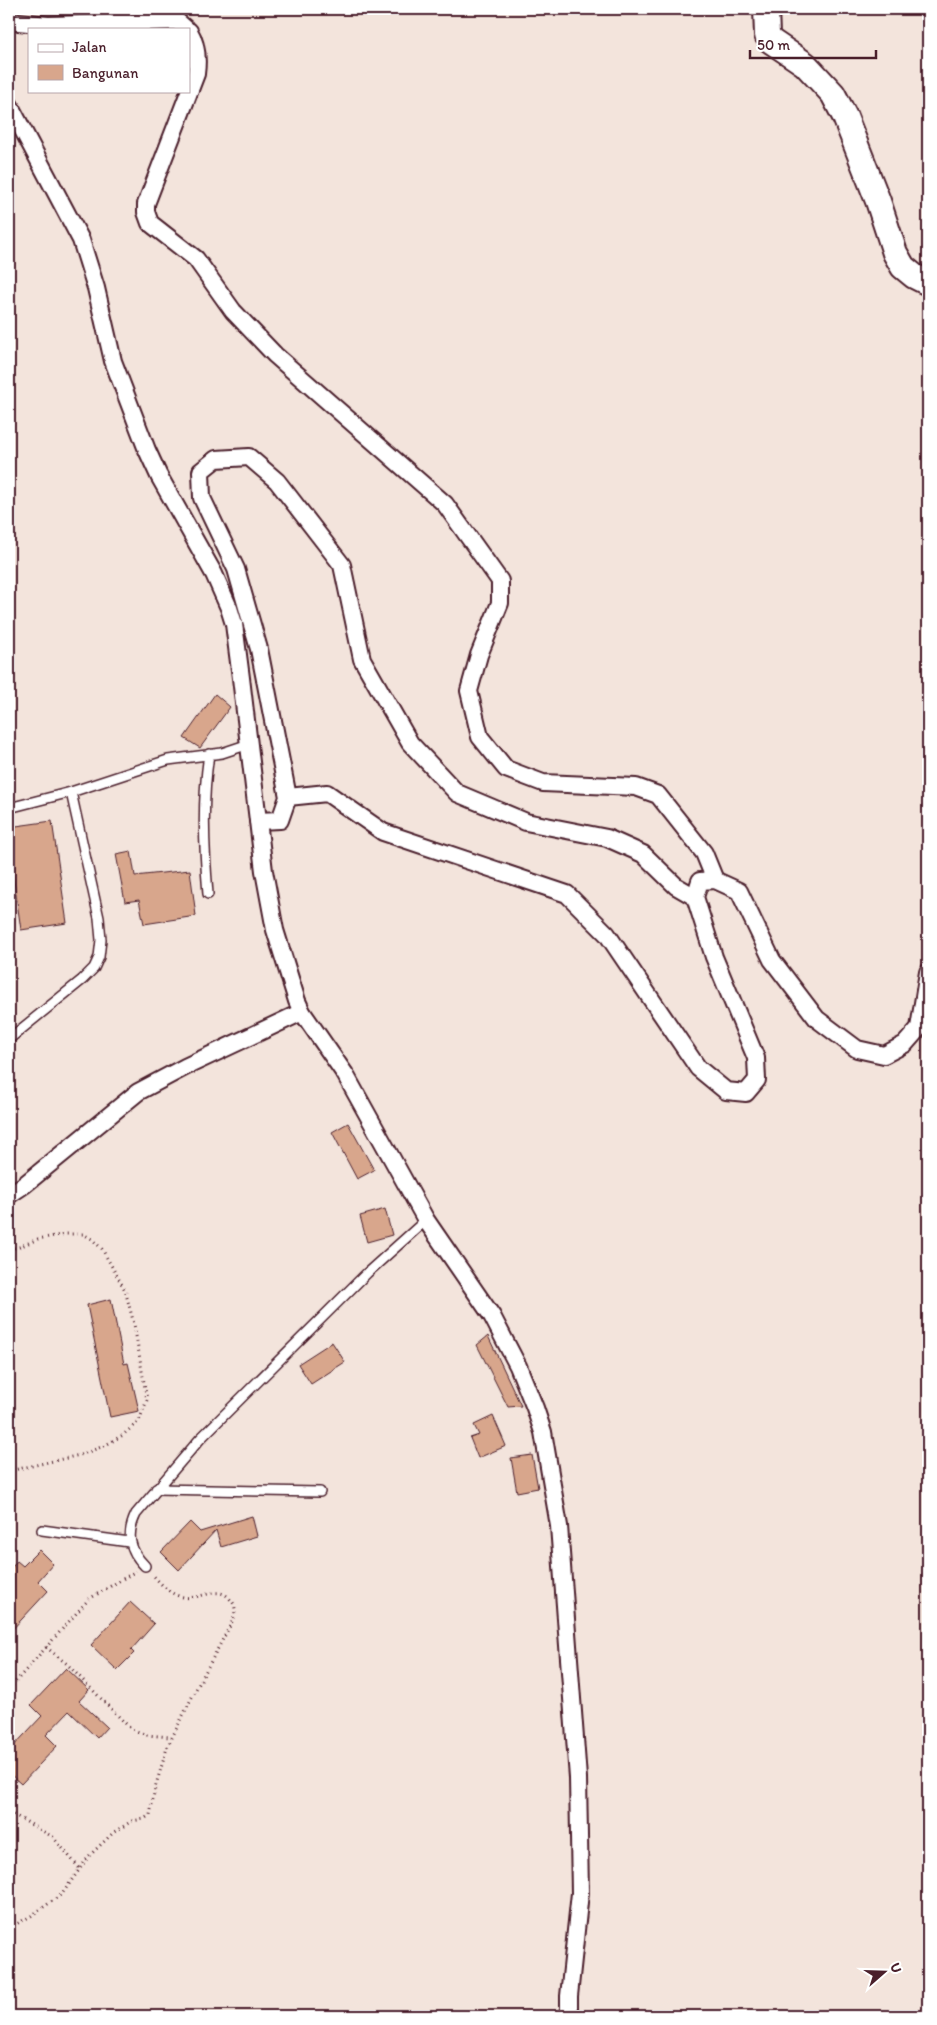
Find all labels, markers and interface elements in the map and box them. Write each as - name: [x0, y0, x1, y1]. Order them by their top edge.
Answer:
- legend: [28, 28, 190, 92]
- scale bar: [750, 28, 876, 60]
- text: 50 m: [757, 36, 790, 54]
- text: Jalan: [72, 38, 106, 56]
- text: Bangunan: [72, 64, 139, 82]
- north arrow: [860, 1948, 910, 1998]
- text: U: [886, 1960, 905, 1975]

